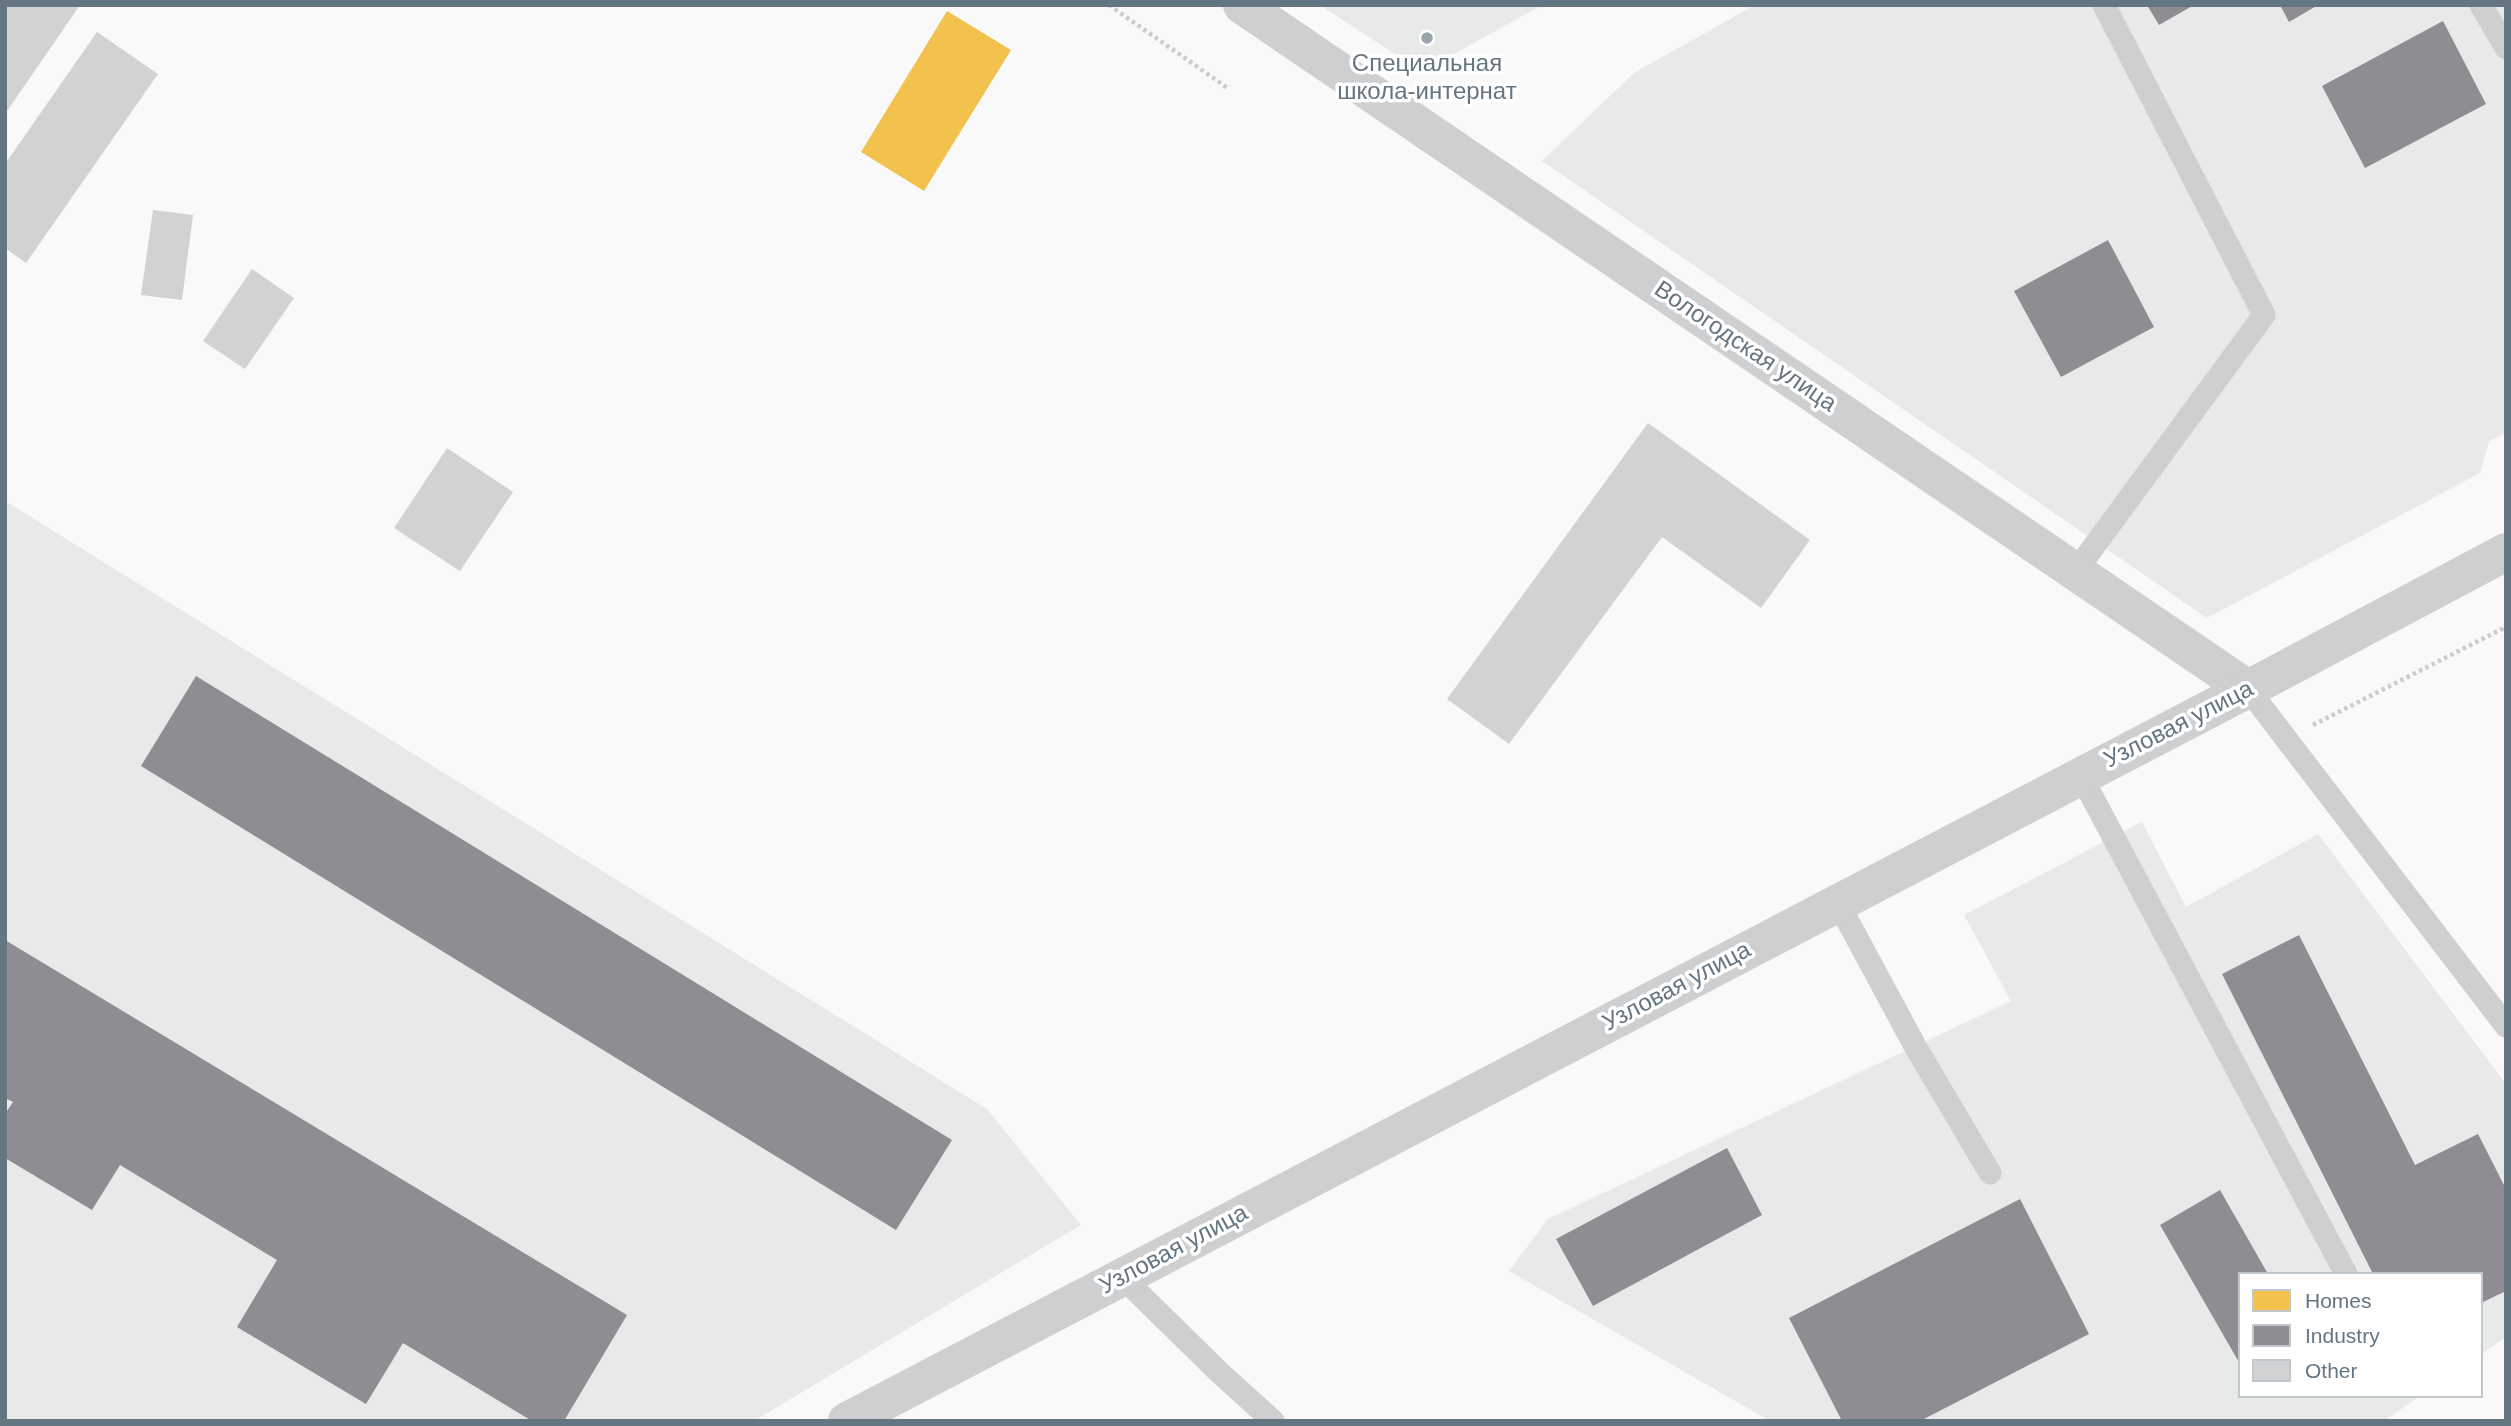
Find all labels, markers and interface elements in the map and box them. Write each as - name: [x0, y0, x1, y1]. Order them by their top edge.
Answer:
- marker: Специальная школа-интернат: [1419, 30, 1435, 46]
- place label: Специальная школа-интернат: [1337, 50, 1517, 106]
- street label: Вологодская улица: [1648, 275, 1842, 419]
- street label: Узловая улица: [2100, 675, 2258, 775]
- street label: Узловая улица: [1598, 936, 1756, 1038]
- street label: Узловая улица: [1095, 1199, 1253, 1301]
- legend: [2238, 1272, 2483, 1398]
- text: Homes: [2305, 1289, 2372, 1312]
- text: Industry: [2305, 1324, 2380, 1347]
- text: Other: [2305, 1359, 2358, 1382]

